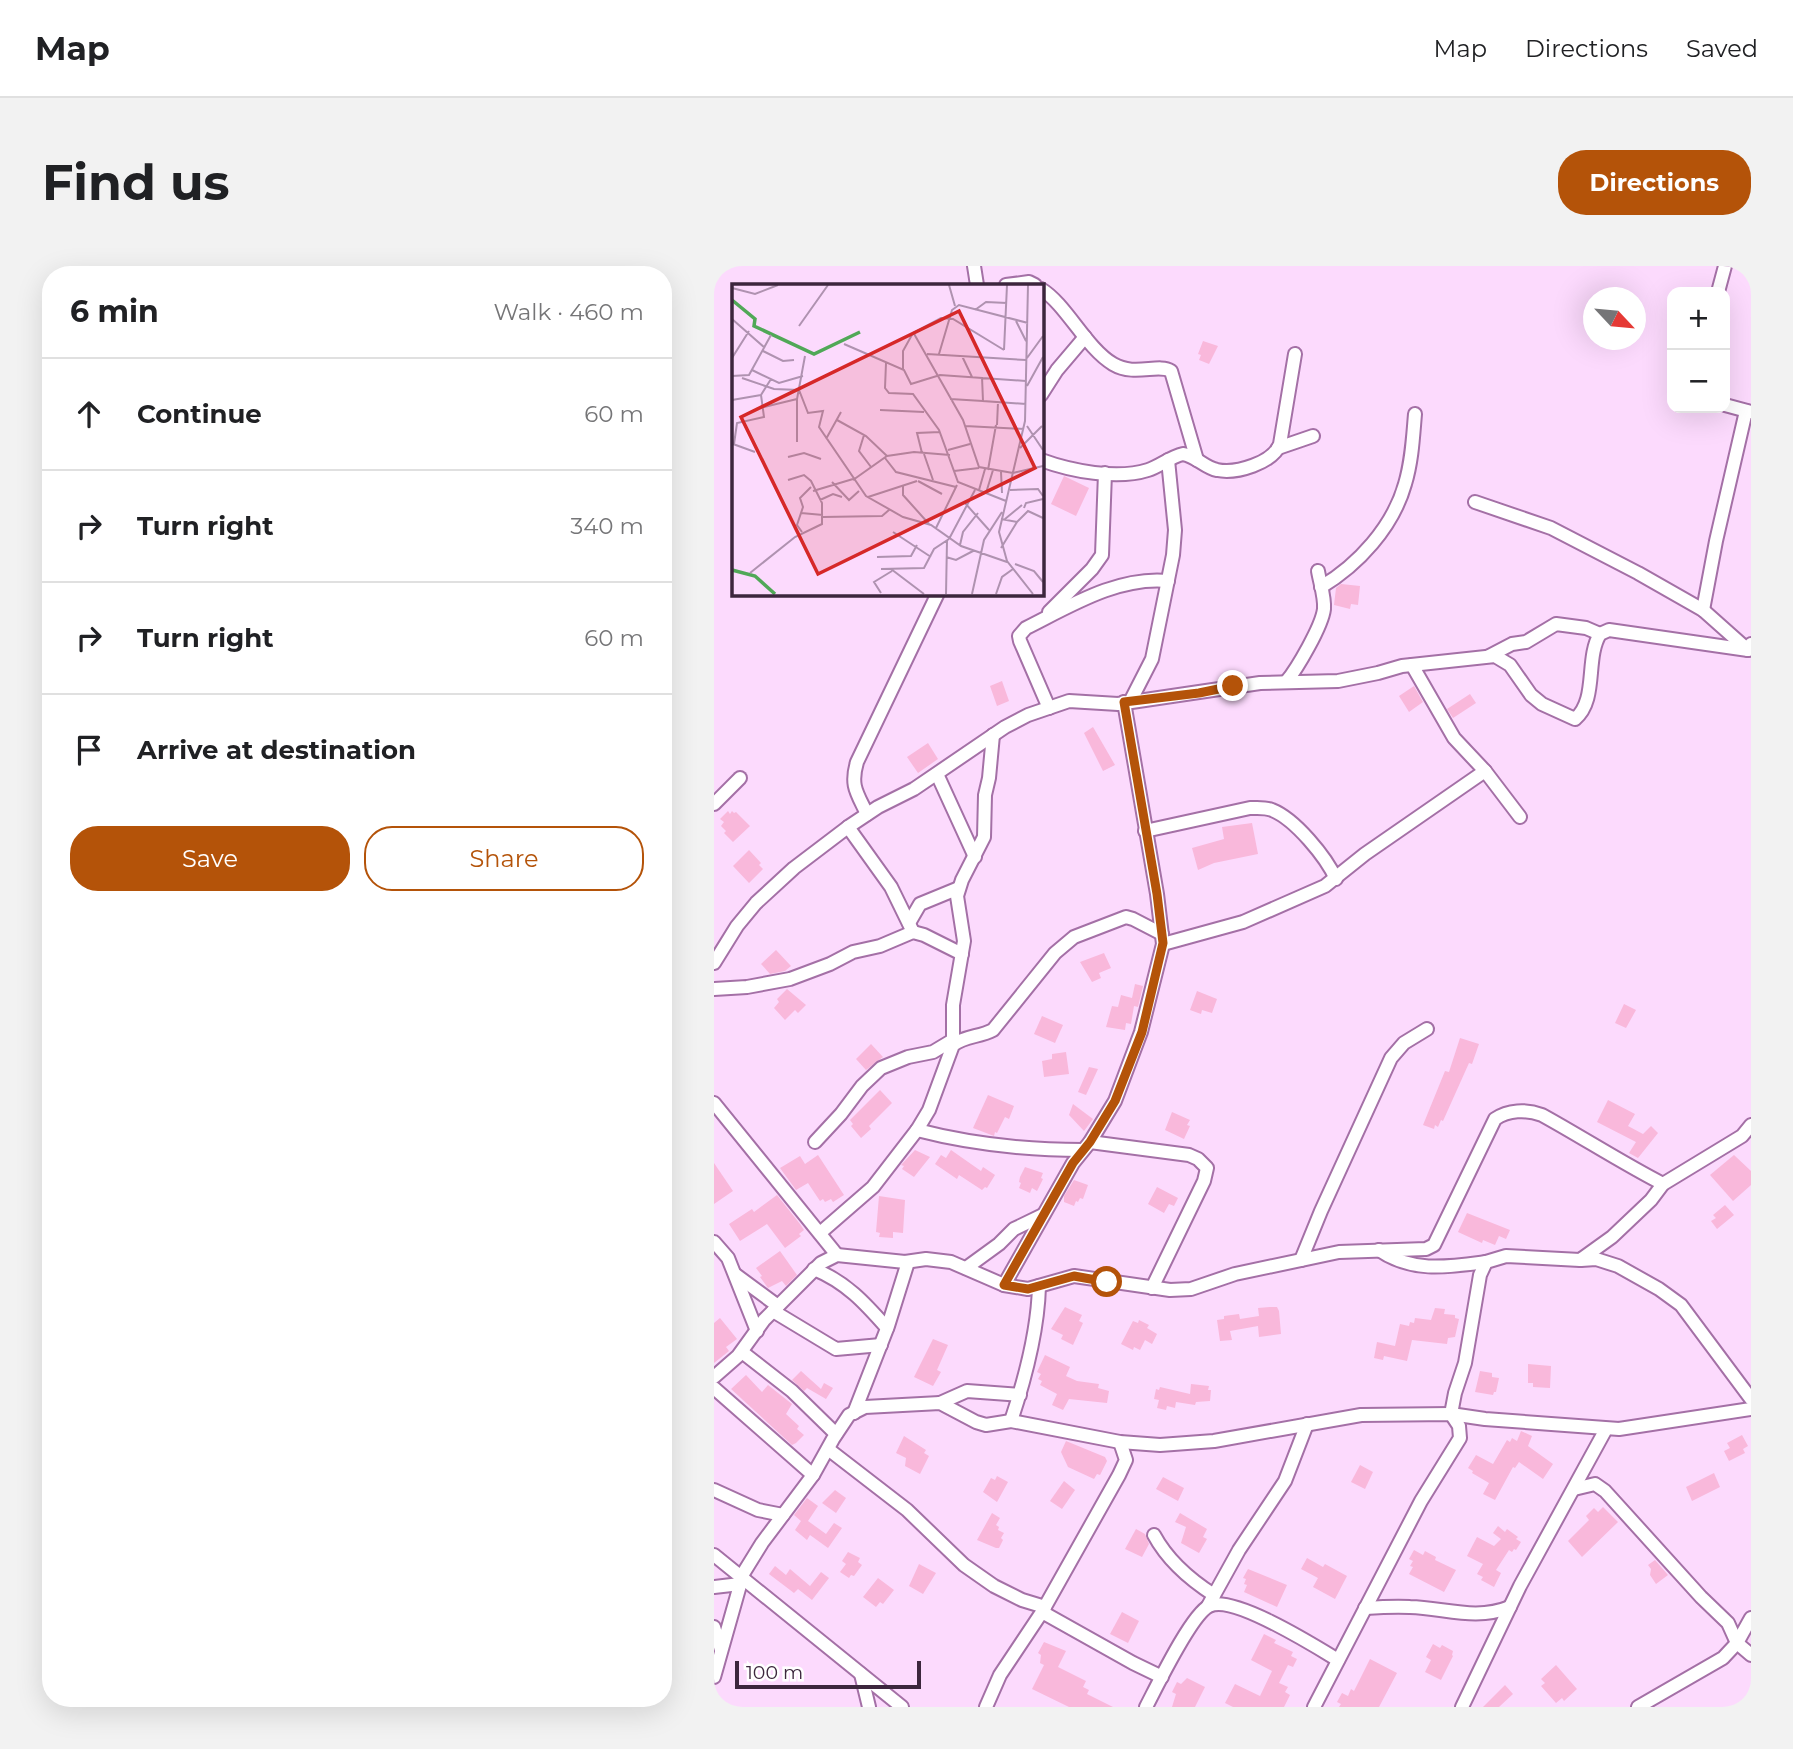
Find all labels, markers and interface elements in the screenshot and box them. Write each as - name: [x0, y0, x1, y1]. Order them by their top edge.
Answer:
- text: Map: [35, 28, 110, 68]
- text: Map: [1434, 34, 1487, 63]
- text: Directions: [1525, 34, 1648, 63]
- text: Saved: [1686, 34, 1758, 63]
- button: Directions: [1558, 150, 1751, 215]
- text: Find us: [42, 153, 230, 212]
- inset map: [732, 284, 1043, 595]
- north arrow: [1583, 287, 1646, 350]
- map controls: [1667, 287, 1730, 413]
- button: +: [1667, 287, 1730, 350]
- text: 6 min: [70, 293, 159, 330]
- text: Walk · 460 m: [493, 298, 644, 326]
- button: −: [1667, 350, 1730, 413]
- icon: ahead: [70, 395, 108, 433]
- text: Continue: [137, 398, 262, 430]
- text: 60 m: [584, 400, 644, 428]
- icon: right: [70, 507, 108, 545]
- text: Turn right: [137, 510, 273, 542]
- text: 340 m: [570, 512, 644, 540]
- icon: right: [70, 619, 108, 657]
- text: Turn right: [137, 622, 273, 654]
- text: 60 m: [584, 624, 644, 652]
- route end: [1217, 670, 1248, 701]
- icon: arrive: [70, 731, 108, 769]
- text: Arrive at destination: [137, 734, 416, 766]
- button: Save: [70, 826, 350, 891]
- button: Share: [364, 826, 644, 891]
- route start: [1091, 1266, 1122, 1297]
- scale bar: [735, 1658, 920, 1690]
- text: 100 m: [746, 1661, 803, 1684]

